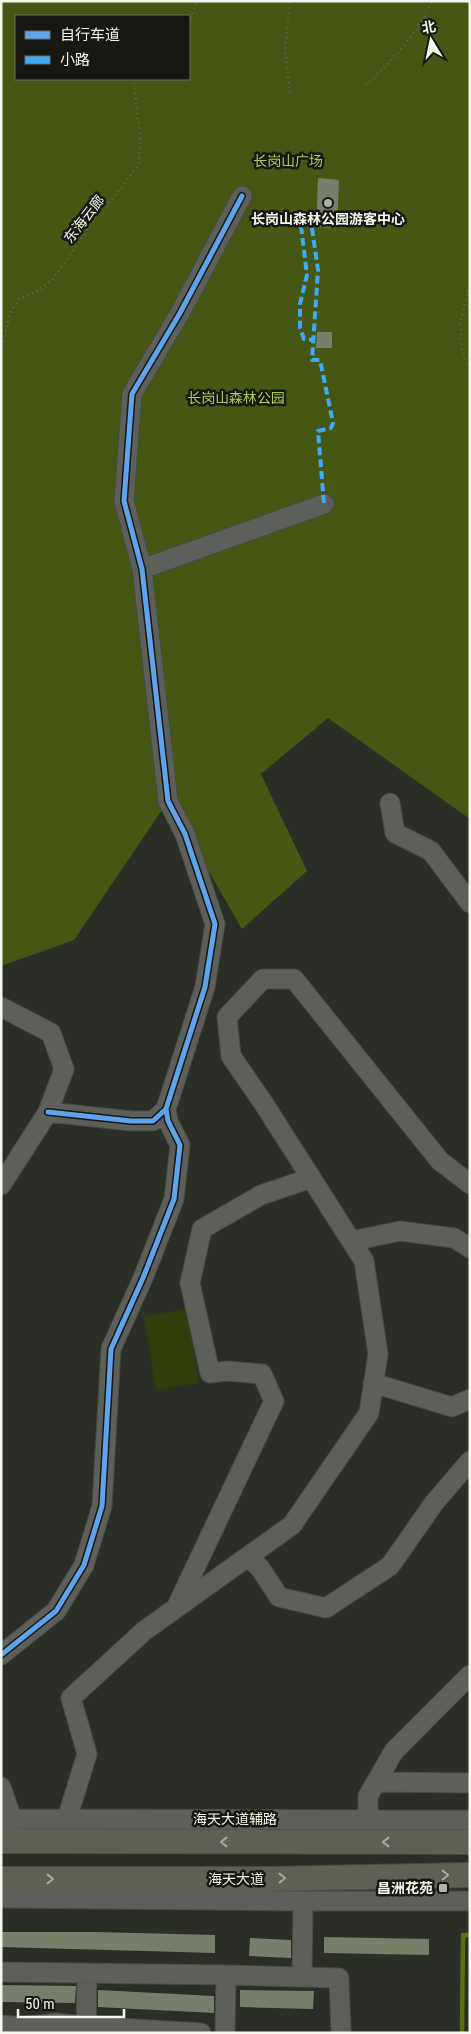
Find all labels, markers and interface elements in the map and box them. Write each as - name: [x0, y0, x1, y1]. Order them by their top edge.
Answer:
- legend: [15, 15, 190, 80]
- north arrow: [406, 15, 456, 65]
- text: 北: [420, 18, 437, 36]
- text: 自行车道: [60, 26, 120, 44]
- text: 小路: [60, 51, 90, 69]
- park label: 长岗山广场: [253, 153, 323, 169]
- street label: 东海云廊: [60, 192, 108, 246]
- marker: 长岗山森林公园游客中心: [322, 197, 334, 209]
- place label: 长岗山森林公园游客中心: [251, 211, 405, 227]
- park label: 长岗山森林公园: [187, 390, 285, 406]
- street label: 海天大道辅路: [193, 1811, 277, 1827]
- one-way arrow: [219, 1837, 227, 1847]
- one-way arrow: [382, 1837, 390, 1847]
- one-way arrow: [442, 1870, 449, 1880]
- street label: 海天大道: [208, 1871, 264, 1887]
- one-way arrow: [279, 1873, 287, 1883]
- one-way arrow: [46, 1874, 54, 1884]
- place label: 昌洲花苑: [377, 1880, 433, 1896]
- marker: 昌洲花苑: [437, 1882, 449, 1894]
- scale bar: [18, 1986, 124, 2018]
- text: 50 m: [25, 1995, 55, 2013]

